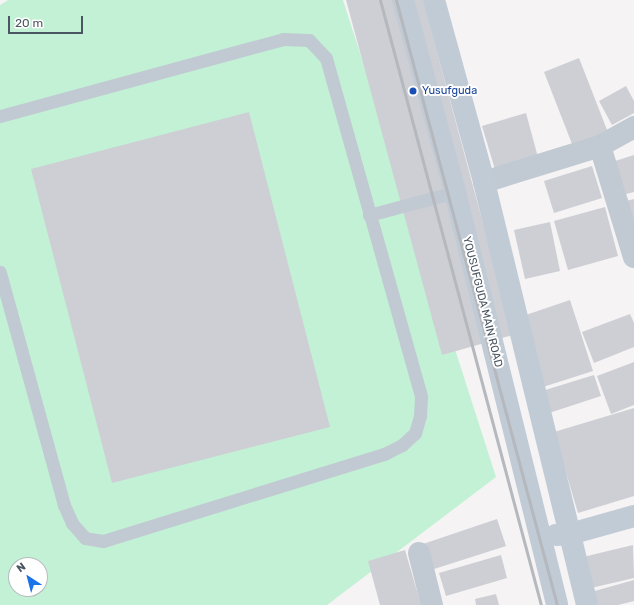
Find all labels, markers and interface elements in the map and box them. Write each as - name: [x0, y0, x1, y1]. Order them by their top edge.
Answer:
- scale bar: [10, 8, 85, 34]
- text: 20 m: [15, 16, 43, 30]
- place label: Yusufguda: [422, 84, 477, 98]
- marker: Yusufguda: [407, 85, 419, 97]
- street label: YOUSUFGUDA MAIN ROAD: [459, 235, 505, 369]
- north arrow: [8, 557, 48, 597]
- text: N: [14, 560, 28, 575]

